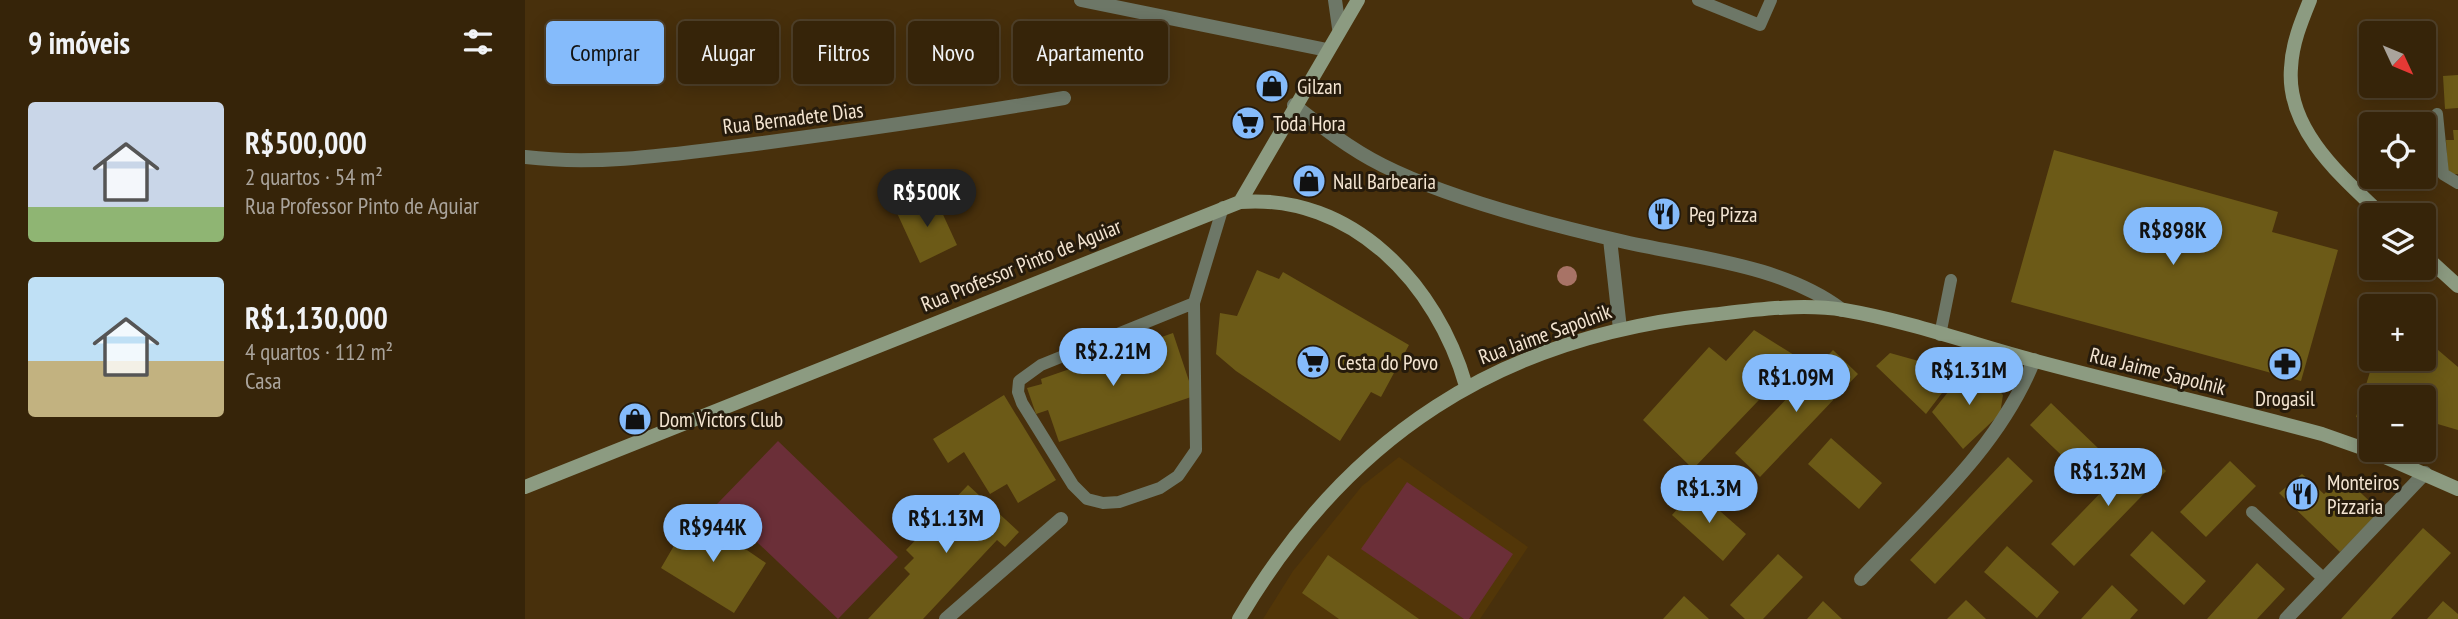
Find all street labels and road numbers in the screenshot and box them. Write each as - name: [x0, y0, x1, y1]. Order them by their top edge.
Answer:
- street label: Rua Bernadete Dias: [721, 96, 865, 140]
- street label: Rua Professor Pinto de Aguiar: [917, 212, 1125, 318]
- street label: Rua Jaime Sapolnik: [1475, 297, 1615, 371]
- street label: Rua Jaime Sapolnik: [2087, 341, 2229, 401]

